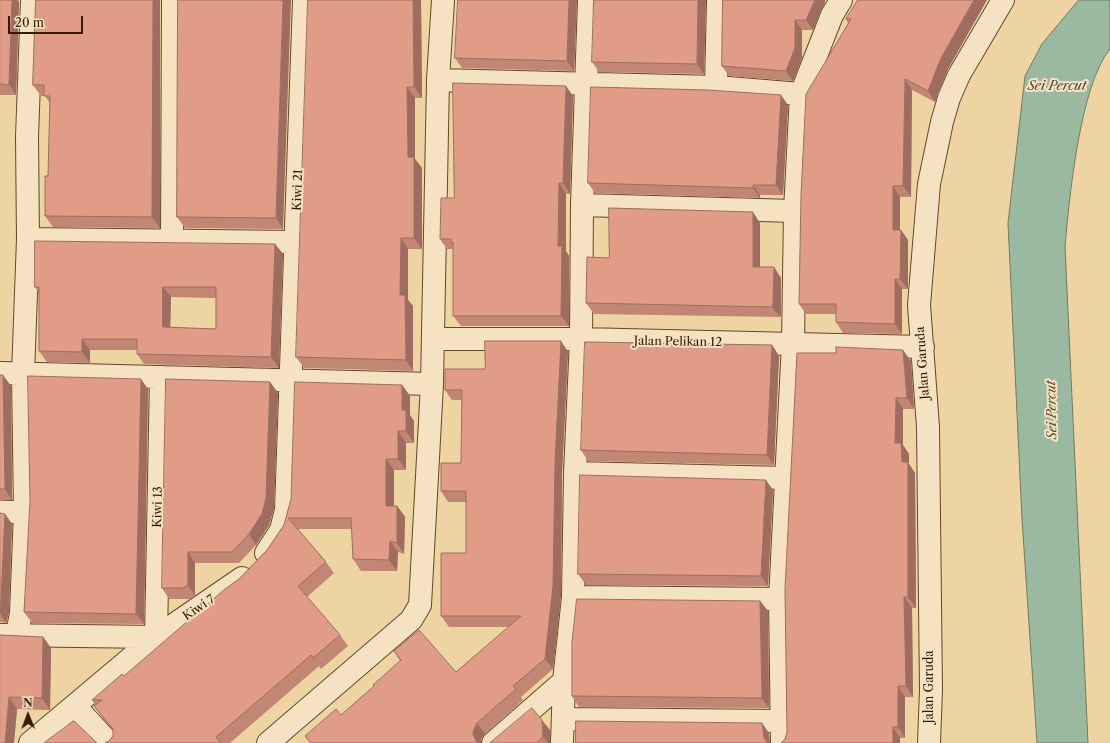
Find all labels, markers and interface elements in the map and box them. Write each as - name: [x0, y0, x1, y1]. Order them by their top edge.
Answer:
- scale bar: [10, 8, 85, 34]
- text: 20 m: [15, 15, 44, 30]
- water label: Sei Percut: [1028, 78, 1086, 94]
- street label: Kiwi 21: [290, 169, 306, 211]
- street label: Jalan Garuda: [913, 326, 933, 400]
- street label: Jalan Pelikan 12: [634, 334, 722, 350]
- water label: Sei Percut: [1044, 381, 1060, 439]
- street label: Kiwi 13: [150, 486, 166, 528]
- street label: Kiwi 7: [180, 592, 218, 624]
- street label: Jalan Garuda: [923, 650, 937, 724]
- north arrow: [8, 695, 48, 735]
- text: N: [23, 696, 33, 710]

